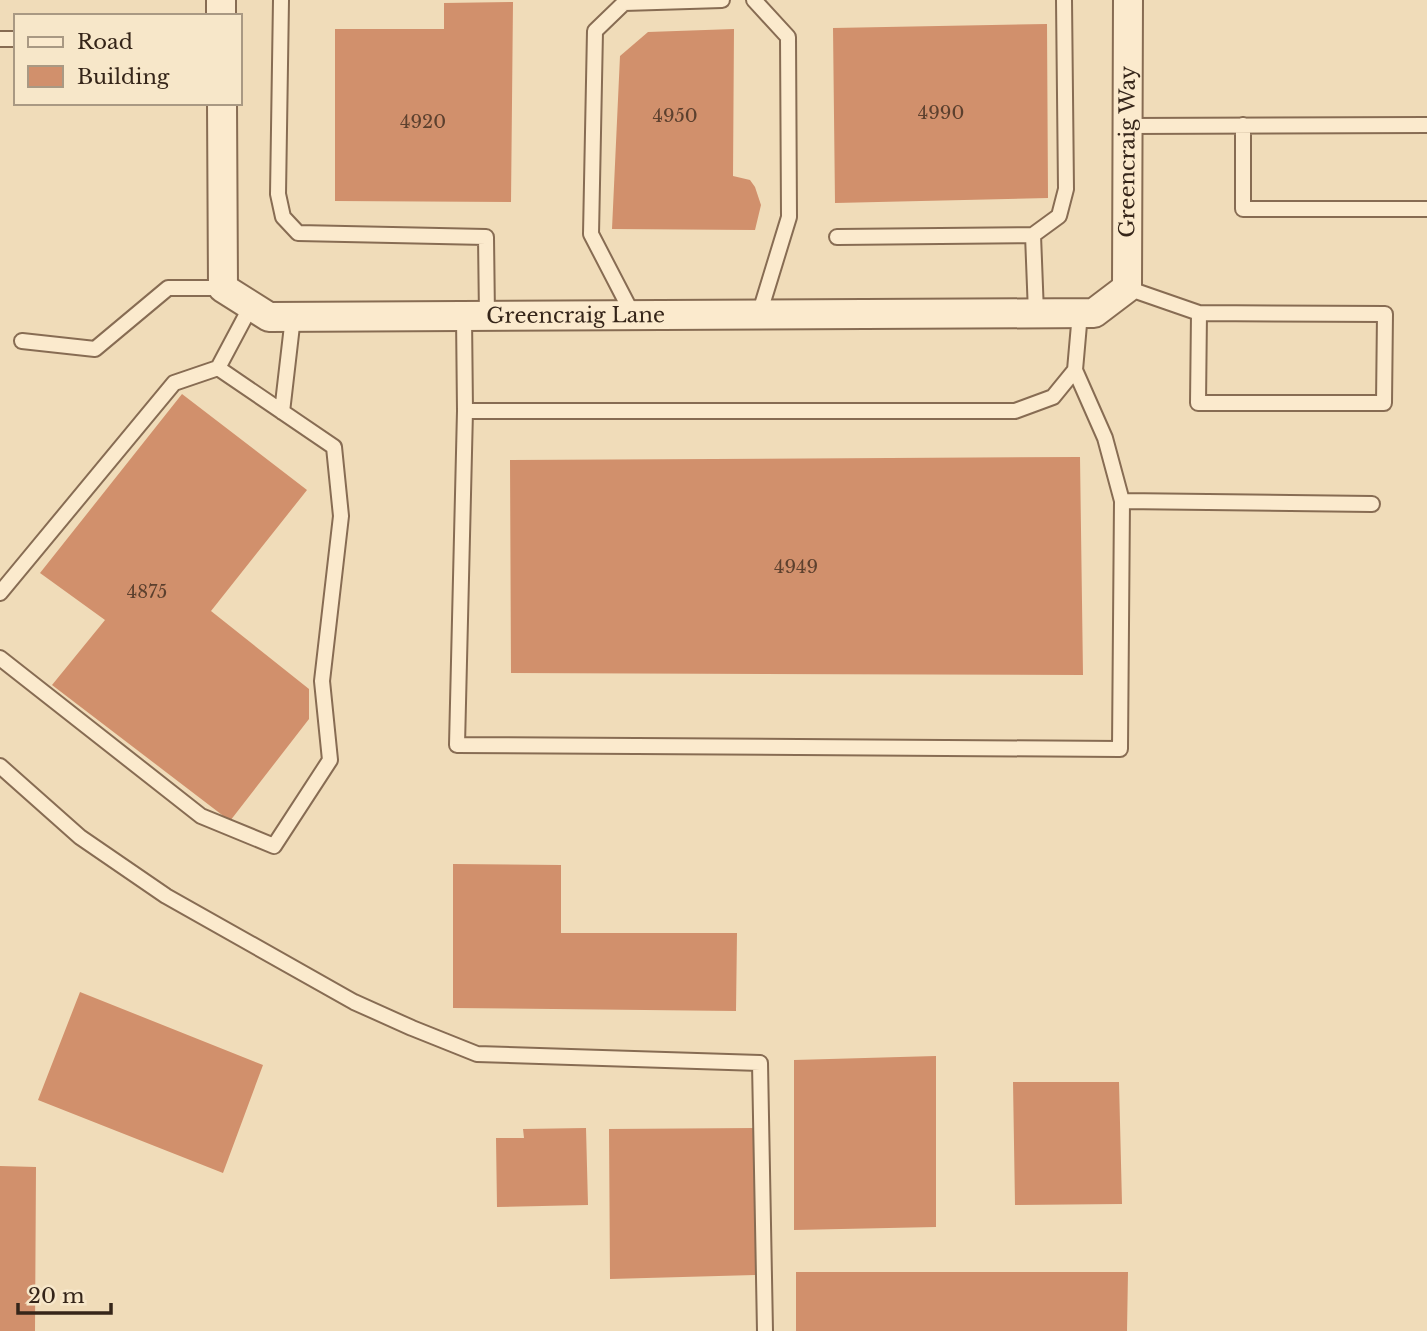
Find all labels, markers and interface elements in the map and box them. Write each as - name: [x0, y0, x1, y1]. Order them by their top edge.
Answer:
- legend: [14, 14, 242, 105]
- text: Road: [77, 29, 133, 55]
- text: Building: [77, 64, 170, 90]
- street label: Greencraig Way: [1114, 65, 1141, 238]
- house number: 4990: [918, 102, 964, 124]
- house number: 4950: [652, 105, 698, 127]
- house number: 4920: [400, 111, 446, 133]
- street label: Greencraig Lane: [486, 302, 665, 329]
- house number: 4949: [774, 556, 818, 578]
- house number: 4875: [127, 581, 167, 603]
- scale bar: [18, 1272, 110, 1316]
- text: 20 m: [28, 1283, 85, 1309]

